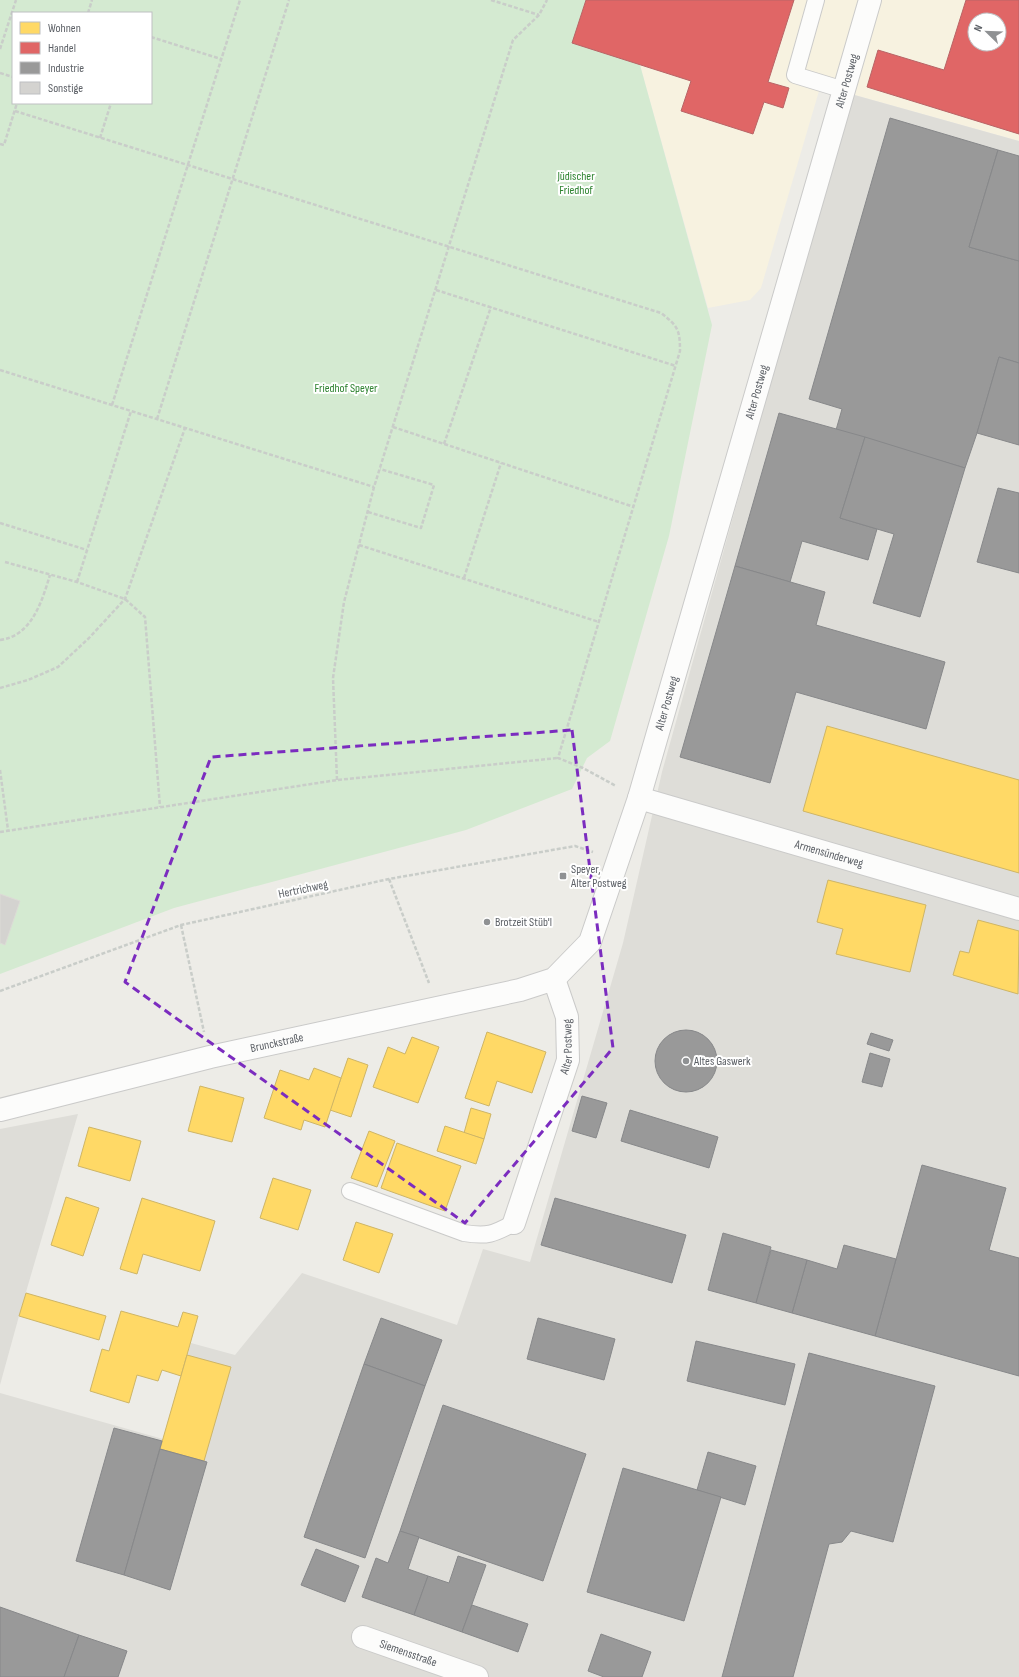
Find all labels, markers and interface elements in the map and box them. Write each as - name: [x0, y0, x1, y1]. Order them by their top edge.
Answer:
- legend: [12, 12, 152, 104]
- north arrow: [967, 12, 1007, 52]
- text: Wohnen: [48, 21, 81, 36]
- text: N: [971, 23, 985, 34]
- text: Handel: [48, 41, 76, 56]
- street label: Alter Postweg: [832, 52, 862, 111]
- text: Industrie: [48, 61, 84, 76]
- text: Sonstige: [48, 81, 83, 96]
- park label: Jüdischer Friedhof: [556, 169, 595, 198]
- street label: Alter Postweg: [742, 363, 772, 422]
- park label: Friedhof Speyer: [314, 381, 378, 396]
- street label: Alter Postweg: [652, 674, 682, 733]
- street label: Armensünderweg: [792, 837, 865, 871]
- place label: Speyer, Alter Postweg: [570, 862, 627, 891]
- marker: Speyer, Alter Postweg: [558, 871, 568, 881]
- street label: Hertrichweg: [277, 877, 329, 902]
- place label: Brotzeit Stüb'l: [495, 915, 552, 930]
- marker: Brotzeit Stüb'l: [482, 917, 492, 927]
- street label: Alter Postweg: [556, 1018, 576, 1077]
- street label: Brunckstraße: [249, 1030, 305, 1056]
- place label: Altes Gaswerk: [693, 1054, 751, 1069]
- marker: Altes Gaswerk: [681, 1056, 691, 1066]
- street label: Siemensstraße: [377, 1636, 439, 1670]

